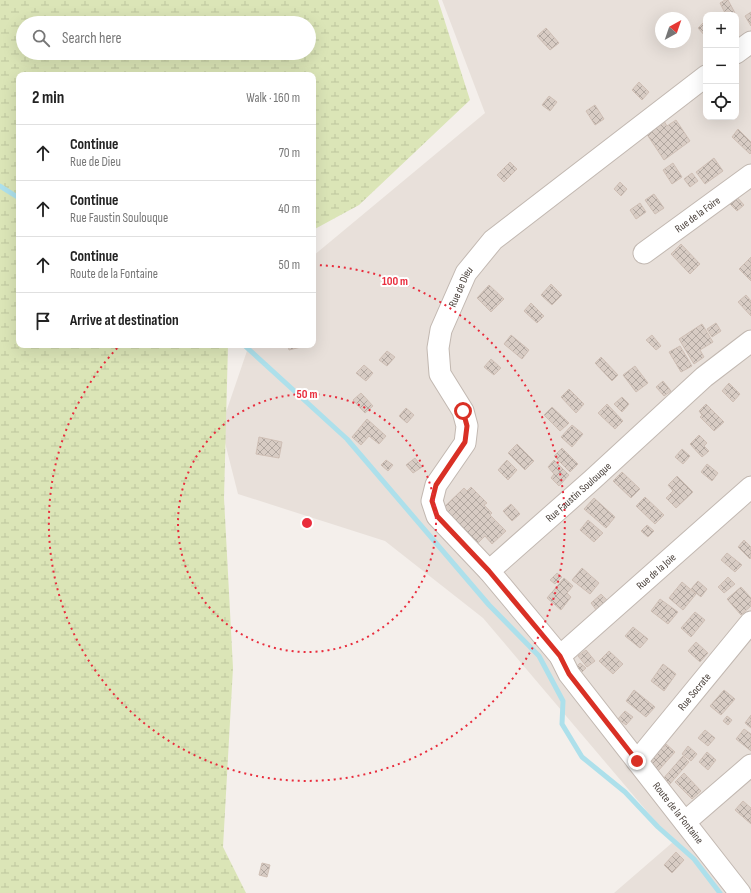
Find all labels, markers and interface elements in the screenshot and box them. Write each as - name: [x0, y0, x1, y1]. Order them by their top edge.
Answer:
- north arrow: [655, 12, 691, 48]
- map controls: [703, 12, 739, 120]
- button: +: [703, 12, 739, 48]
- search box: [16, 16, 316, 60]
- icon: search: [30, 27, 52, 49]
- text: Search here: [62, 29, 122, 48]
- button: −: [703, 48, 739, 84]
- button: locate: [703, 84, 739, 120]
- text: 2 min: [32, 88, 64, 108]
- text: Walk · 160 m: [246, 90, 300, 106]
- text: Continue: [70, 135, 119, 154]
- icon: ahead: [32, 142, 54, 164]
- text: 70 m: [279, 145, 300, 161]
- text: Rue de Dieu: [70, 154, 121, 170]
- text: Continue: [70, 191, 119, 210]
- street label: Rue de la Foire: [672, 193, 722, 235]
- icon: ahead: [32, 198, 54, 220]
- text: 40 m: [278, 201, 300, 217]
- text: Rue Faustin Soulouque: [70, 210, 168, 226]
- text: Continue: [70, 247, 119, 266]
- icon: ahead: [32, 254, 54, 276]
- text: 50 m: [279, 257, 300, 273]
- street label: Rue de Dieu: [445, 263, 476, 309]
- text: Route de la Fontaine: [70, 266, 158, 282]
- text: 100 m: [382, 274, 408, 289]
- icon: arrive: [32, 310, 54, 332]
- text: Arrive at destination: [70, 311, 179, 330]
- text: 50 m: [297, 387, 317, 402]
- route start: [454, 402, 472, 420]
- street label: Rue Faustin Soulouque: [543, 459, 614, 524]
- centre of rings: [300, 516, 314, 530]
- street label: Rue de la Joie: [634, 550, 678, 592]
- street label: Rue Socrate: [675, 670, 713, 713]
- route end: [628, 752, 646, 770]
- street label: Route de la Fontaine: [650, 780, 706, 846]

